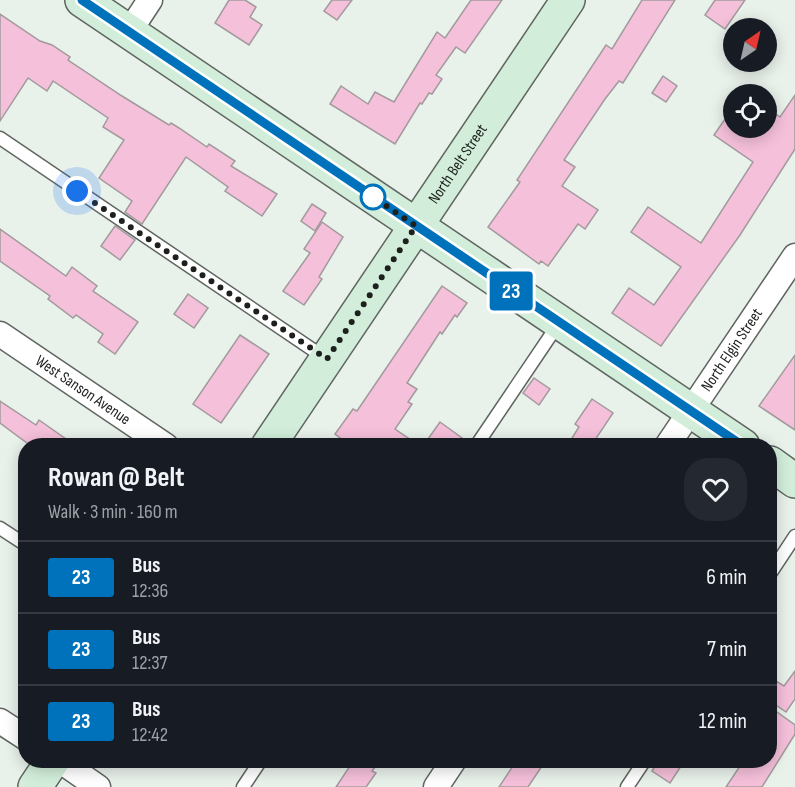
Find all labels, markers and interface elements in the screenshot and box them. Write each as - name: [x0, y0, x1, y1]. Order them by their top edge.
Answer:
- north arrow: [723, 18, 777, 72]
- map controls: [723, 18, 777, 138]
- button: locate: [723, 84, 777, 138]
- street label: North Belt Street: [424, 120, 491, 207]
- your location: [62, 176, 92, 206]
- unlabelled marker: [360, 184, 386, 210]
- line badge: 23: [484, 272, 538, 310]
- text: 23: [502, 279, 520, 304]
- street label: North Elgin Street: [697, 305, 767, 395]
- street label: West Sanson Avenue: [32, 351, 134, 429]
- button: heart: [684, 458, 747, 521]
- text: Rowan @ Belt: [48, 461, 184, 494]
- text: Walk · 3 min · 160 m: [48, 500, 178, 524]
- text: Bus: [132, 552, 161, 579]
- text: 6 min: [706, 564, 747, 591]
- text: 23: [72, 565, 90, 590]
- text: 12:36: [132, 579, 168, 603]
- text: Bus: [132, 624, 161, 651]
- text: 7 min: [707, 636, 747, 663]
- text: 23: [72, 637, 90, 662]
- text: 12:37: [132, 651, 168, 675]
- text: Bus: [132, 696, 161, 723]
- text: 12 min: [699, 708, 747, 735]
- text: 23: [72, 709, 90, 734]
- text: 12:42: [132, 723, 168, 747]

